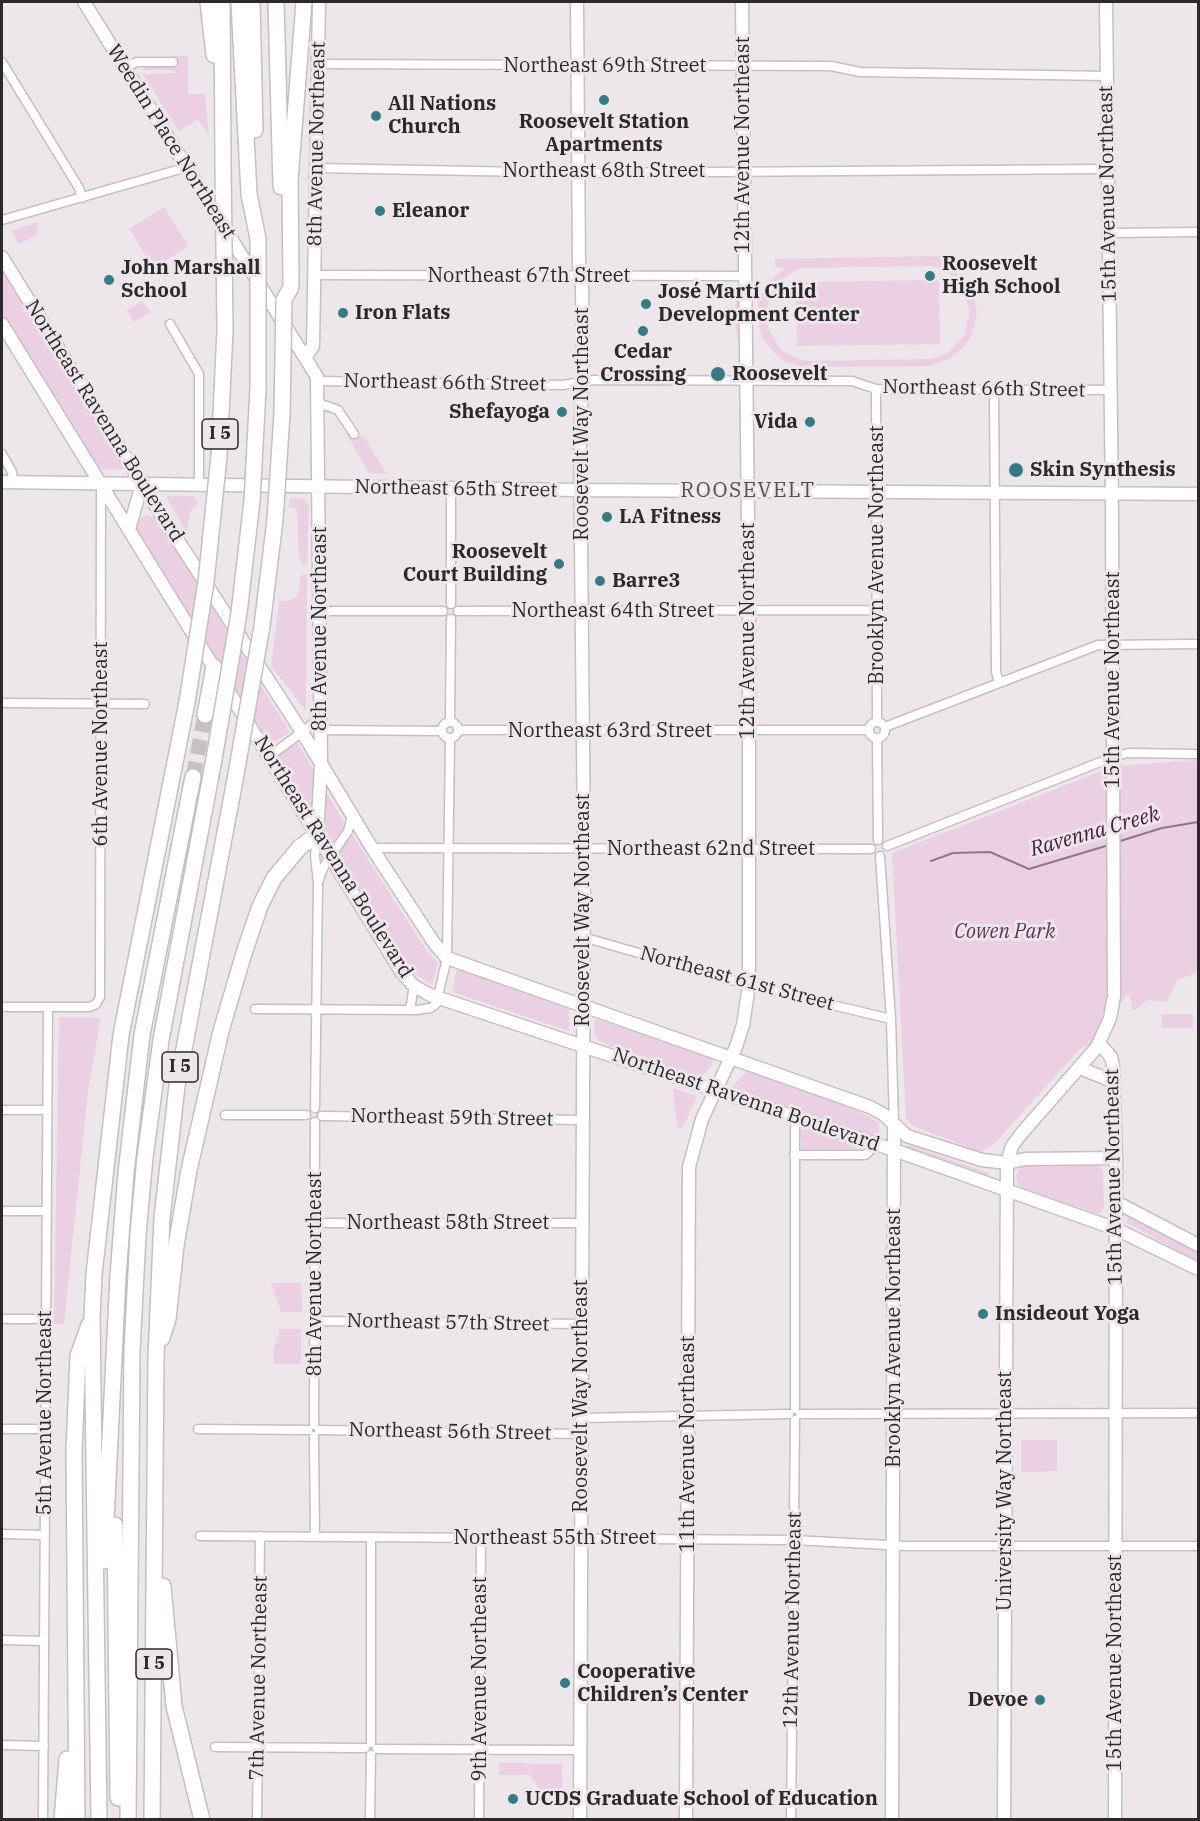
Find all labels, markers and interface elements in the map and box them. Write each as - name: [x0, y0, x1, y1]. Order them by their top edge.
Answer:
- street label: 12th Avenue Northeast: [731, 37, 755, 253]
- street label: Weedin Place Northeast: [101, 40, 241, 244]
- street label: 8th Avenue Northeast: [303, 41, 331, 247]
- street label: Northeast 69th Street: [504, 54, 706, 78]
- street label: 15th Avenue Northeast: [1094, 85, 1122, 303]
- place label: All Nations Church: [388, 92, 496, 139]
- marker: Roosevelt Station Apartments: [597, 93, 611, 107]
- marker: All Nations Church: [369, 109, 383, 123]
- place label: Roosevelt Station Apartments: [519, 110, 689, 157]
- street label: Northeast 68th Street: [503, 159, 705, 183]
- place label: Eleanor: [392, 199, 469, 223]
- marker: Eleanor: [373, 204, 387, 218]
- place label: Roosevelt High School: [942, 252, 1060, 299]
- place label: John Marshall School: [121, 256, 260, 303]
- street label: Northeast 67th Street: [428, 264, 630, 288]
- marker: Roosevelt High School: [923, 269, 937, 283]
- marker: John Marshall School: [102, 273, 116, 287]
- place label: José Martí Child Development Center: [658, 280, 860, 327]
- street label: Northeast Ravenna Boulevard: [19, 295, 189, 547]
- marker: José Martí Child Development Center: [639, 297, 653, 311]
- place label: Iron Flats: [355, 301, 450, 325]
- marker: Iron Flats: [336, 306, 350, 320]
- street label: Roosevelt Way Northeast: [570, 307, 594, 541]
- marker: Cedar Crossing: [636, 324, 650, 338]
- place label: Cedar Crossing: [600, 340, 686, 387]
- place label: Roosevelt: [732, 362, 827, 386]
- marker: Roosevelt: [709, 365, 727, 383]
- street label: Northeast 66th Street: [343, 369, 547, 397]
- street label: Northeast 66th Street: [882, 375, 1086, 403]
- place label: Shefayoga: [449, 400, 550, 424]
- marker: Shefayoga: [555, 405, 569, 419]
- place label: Vida: [754, 410, 798, 434]
- marker: Vida: [803, 415, 817, 429]
- road number: I 5: [202, 419, 238, 449]
- street label: Brooklyn Avenue Northeast: [865, 425, 889, 685]
- place label: Skin Synthesis: [1030, 458, 1176, 482]
- marker: Skin Synthesis: [1007, 461, 1025, 479]
- street label: Northeast 65th Street: [354, 475, 558, 503]
- district label: ROOSEVELT: [680, 478, 816, 504]
- place label: LA Fitness: [619, 505, 721, 529]
- marker: LA Fitness: [600, 510, 614, 524]
- street label: 12th Avenue Northeast: [736, 523, 760, 739]
- street label: 8th Avenue Northeast: [308, 527, 332, 731]
- place label: Roosevelt Court Building: [403, 540, 547, 587]
- marker: Roosevelt Court Building: [552, 557, 566, 571]
- place label: Barre3: [612, 569, 681, 593]
- street label: 15th Avenue Northeast: [1101, 572, 1125, 788]
- marker: Barre3: [593, 574, 607, 588]
- street label: Northeast 64th Street: [512, 599, 714, 623]
- street label: 6th Avenue Northeast: [89, 642, 113, 846]
- street label: Northeast 63rd Street: [508, 719, 712, 743]
- street label: Northeast Ravenna Boulevard: [248, 731, 418, 983]
- street label: Roosevelt Way Northeast: [571, 793, 595, 1027]
- water label: Ravenna Creek: [1027, 801, 1163, 863]
- street label: Northeast 62nd Street: [607, 837, 815, 861]
- park label: Cowen Park: [954, 920, 1056, 944]
- street label: Northeast 61st Street: [637, 942, 837, 1016]
- street label: Northeast Ravenna Boulevard: [609, 1043, 883, 1157]
- road number: I 5: [162, 1052, 198, 1082]
- street label: 15th Avenue Northeast: [1100, 1068, 1128, 1286]
- street label: Northeast 59th Street: [350, 1104, 554, 1132]
- street label: 8th Avenue Northeast: [303, 1172, 327, 1376]
- street label: Brooklyn Avenue Northeast: [882, 1208, 906, 1468]
- street label: Northeast 58th Street: [347, 1211, 549, 1235]
- street label: Roosevelt Way Northeast: [569, 1279, 593, 1513]
- place label: Insideout Yoga: [995, 1302, 1140, 1326]
- marker: Insideout Yoga: [976, 1307, 990, 1321]
- street label: Northeast 57th Street: [346, 1309, 550, 1337]
- street label: 5th Avenue Northeast: [33, 1311, 57, 1515]
- street label: 11th Avenue Northeast: [676, 1336, 700, 1552]
- street label: University Way Northeast: [993, 1371, 1017, 1611]
- street label: Northeast 56th Street: [348, 1418, 552, 1446]
- street label: 12th Avenue Northeast: [779, 1511, 807, 1729]
- street label: Northeast 55th Street: [454, 1526, 656, 1550]
- street label: 15th Avenue Northeast: [1103, 1555, 1127, 1771]
- street label: 7th Avenue Northeast: [245, 1575, 273, 1781]
- street label: 9th Avenue Northeast: [468, 1577, 492, 1781]
- road number: I 5: [136, 1649, 172, 1679]
- place label: Cooperative Children’s Center: [577, 1660, 748, 1707]
- marker: Cooperative Children’s Center: [558, 1676, 572, 1690]
- place label: Devoe: [968, 1688, 1028, 1712]
- marker: Devoe: [1033, 1693, 1047, 1707]
- place label: UCDS Graduate School of Education: [525, 1787, 878, 1811]
- marker: UCDS Graduate School of Education: [506, 1792, 520, 1806]

